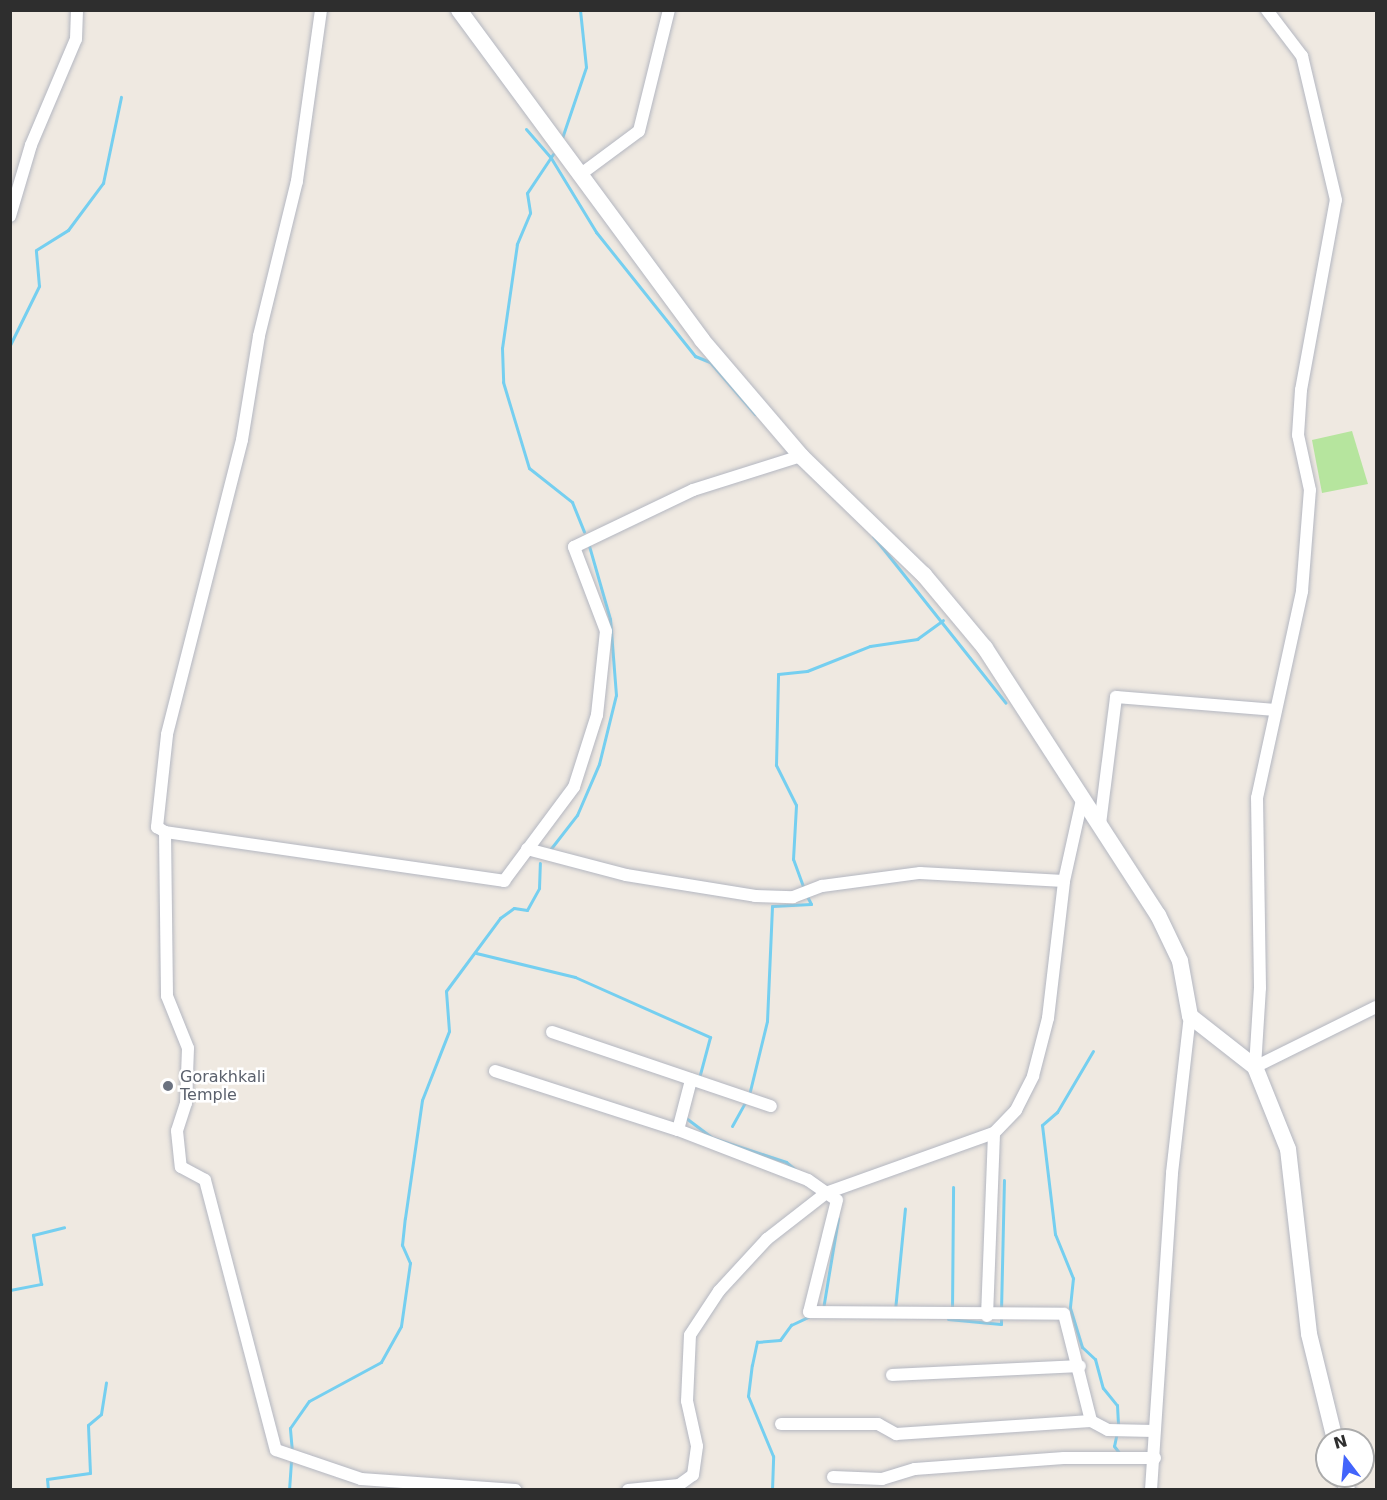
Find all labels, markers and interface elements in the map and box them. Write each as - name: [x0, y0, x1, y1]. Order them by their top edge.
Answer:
- place label: Gorakhkali Temple: [180, 1067, 266, 1105]
- marker: Gorakhkali Temple: [161, 1079, 175, 1093]
- north arrow: [1315, 1428, 1375, 1488]
- text: N: [1331, 1431, 1349, 1453]

